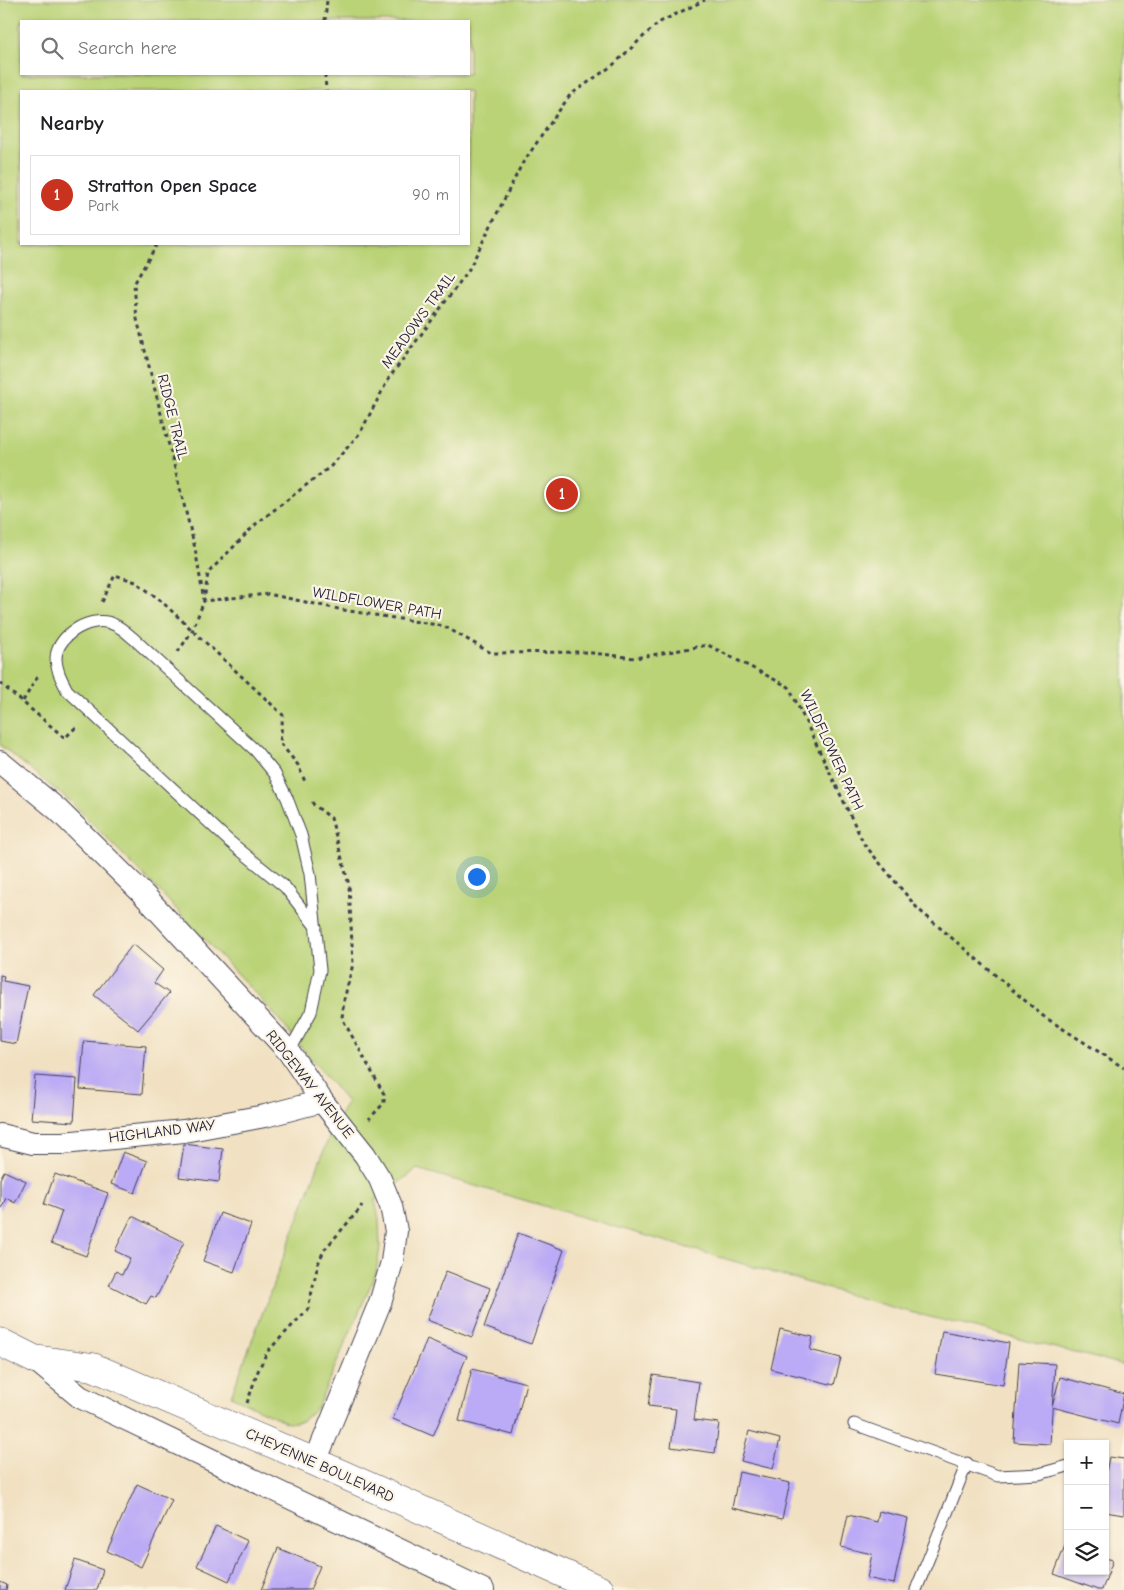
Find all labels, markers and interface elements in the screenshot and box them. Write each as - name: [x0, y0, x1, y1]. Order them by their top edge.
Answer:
- search box: [20, 20, 470, 75]
- icon: search: [38, 34, 66, 62]
- text: Search here: [78, 37, 177, 59]
- text: Nearby: [40, 111, 104, 135]
- text: Stratton Open Space: [88, 175, 257, 197]
- text: 1: [54, 186, 60, 204]
- text: 90 m: [412, 186, 449, 204]
- text: Park: [88, 197, 119, 215]
- street label: MEADOWS TRAIL: [377, 268, 459, 372]
- street label: RIDGE TRAIL: [154, 372, 192, 462]
- pin: 1: [546, 475, 578, 513]
- street label: WILDFLOWER PATH: [311, 583, 443, 623]
- street label: WILDFLOWER PATH: [796, 687, 868, 813]
- your location: [464, 864, 490, 890]
- street label: RIDGEWAY AVENUE: [262, 1026, 358, 1142]
- street label: HIGHLAND WAY: [108, 1116, 216, 1146]
- street label: CHEYENNE BOULEVARD: [243, 1424, 397, 1506]
- map controls: [1064, 1440, 1109, 1575]
- button: +: [1064, 1440, 1109, 1485]
- button: −: [1064, 1485, 1109, 1530]
- button: layers: [1064, 1530, 1109, 1575]

